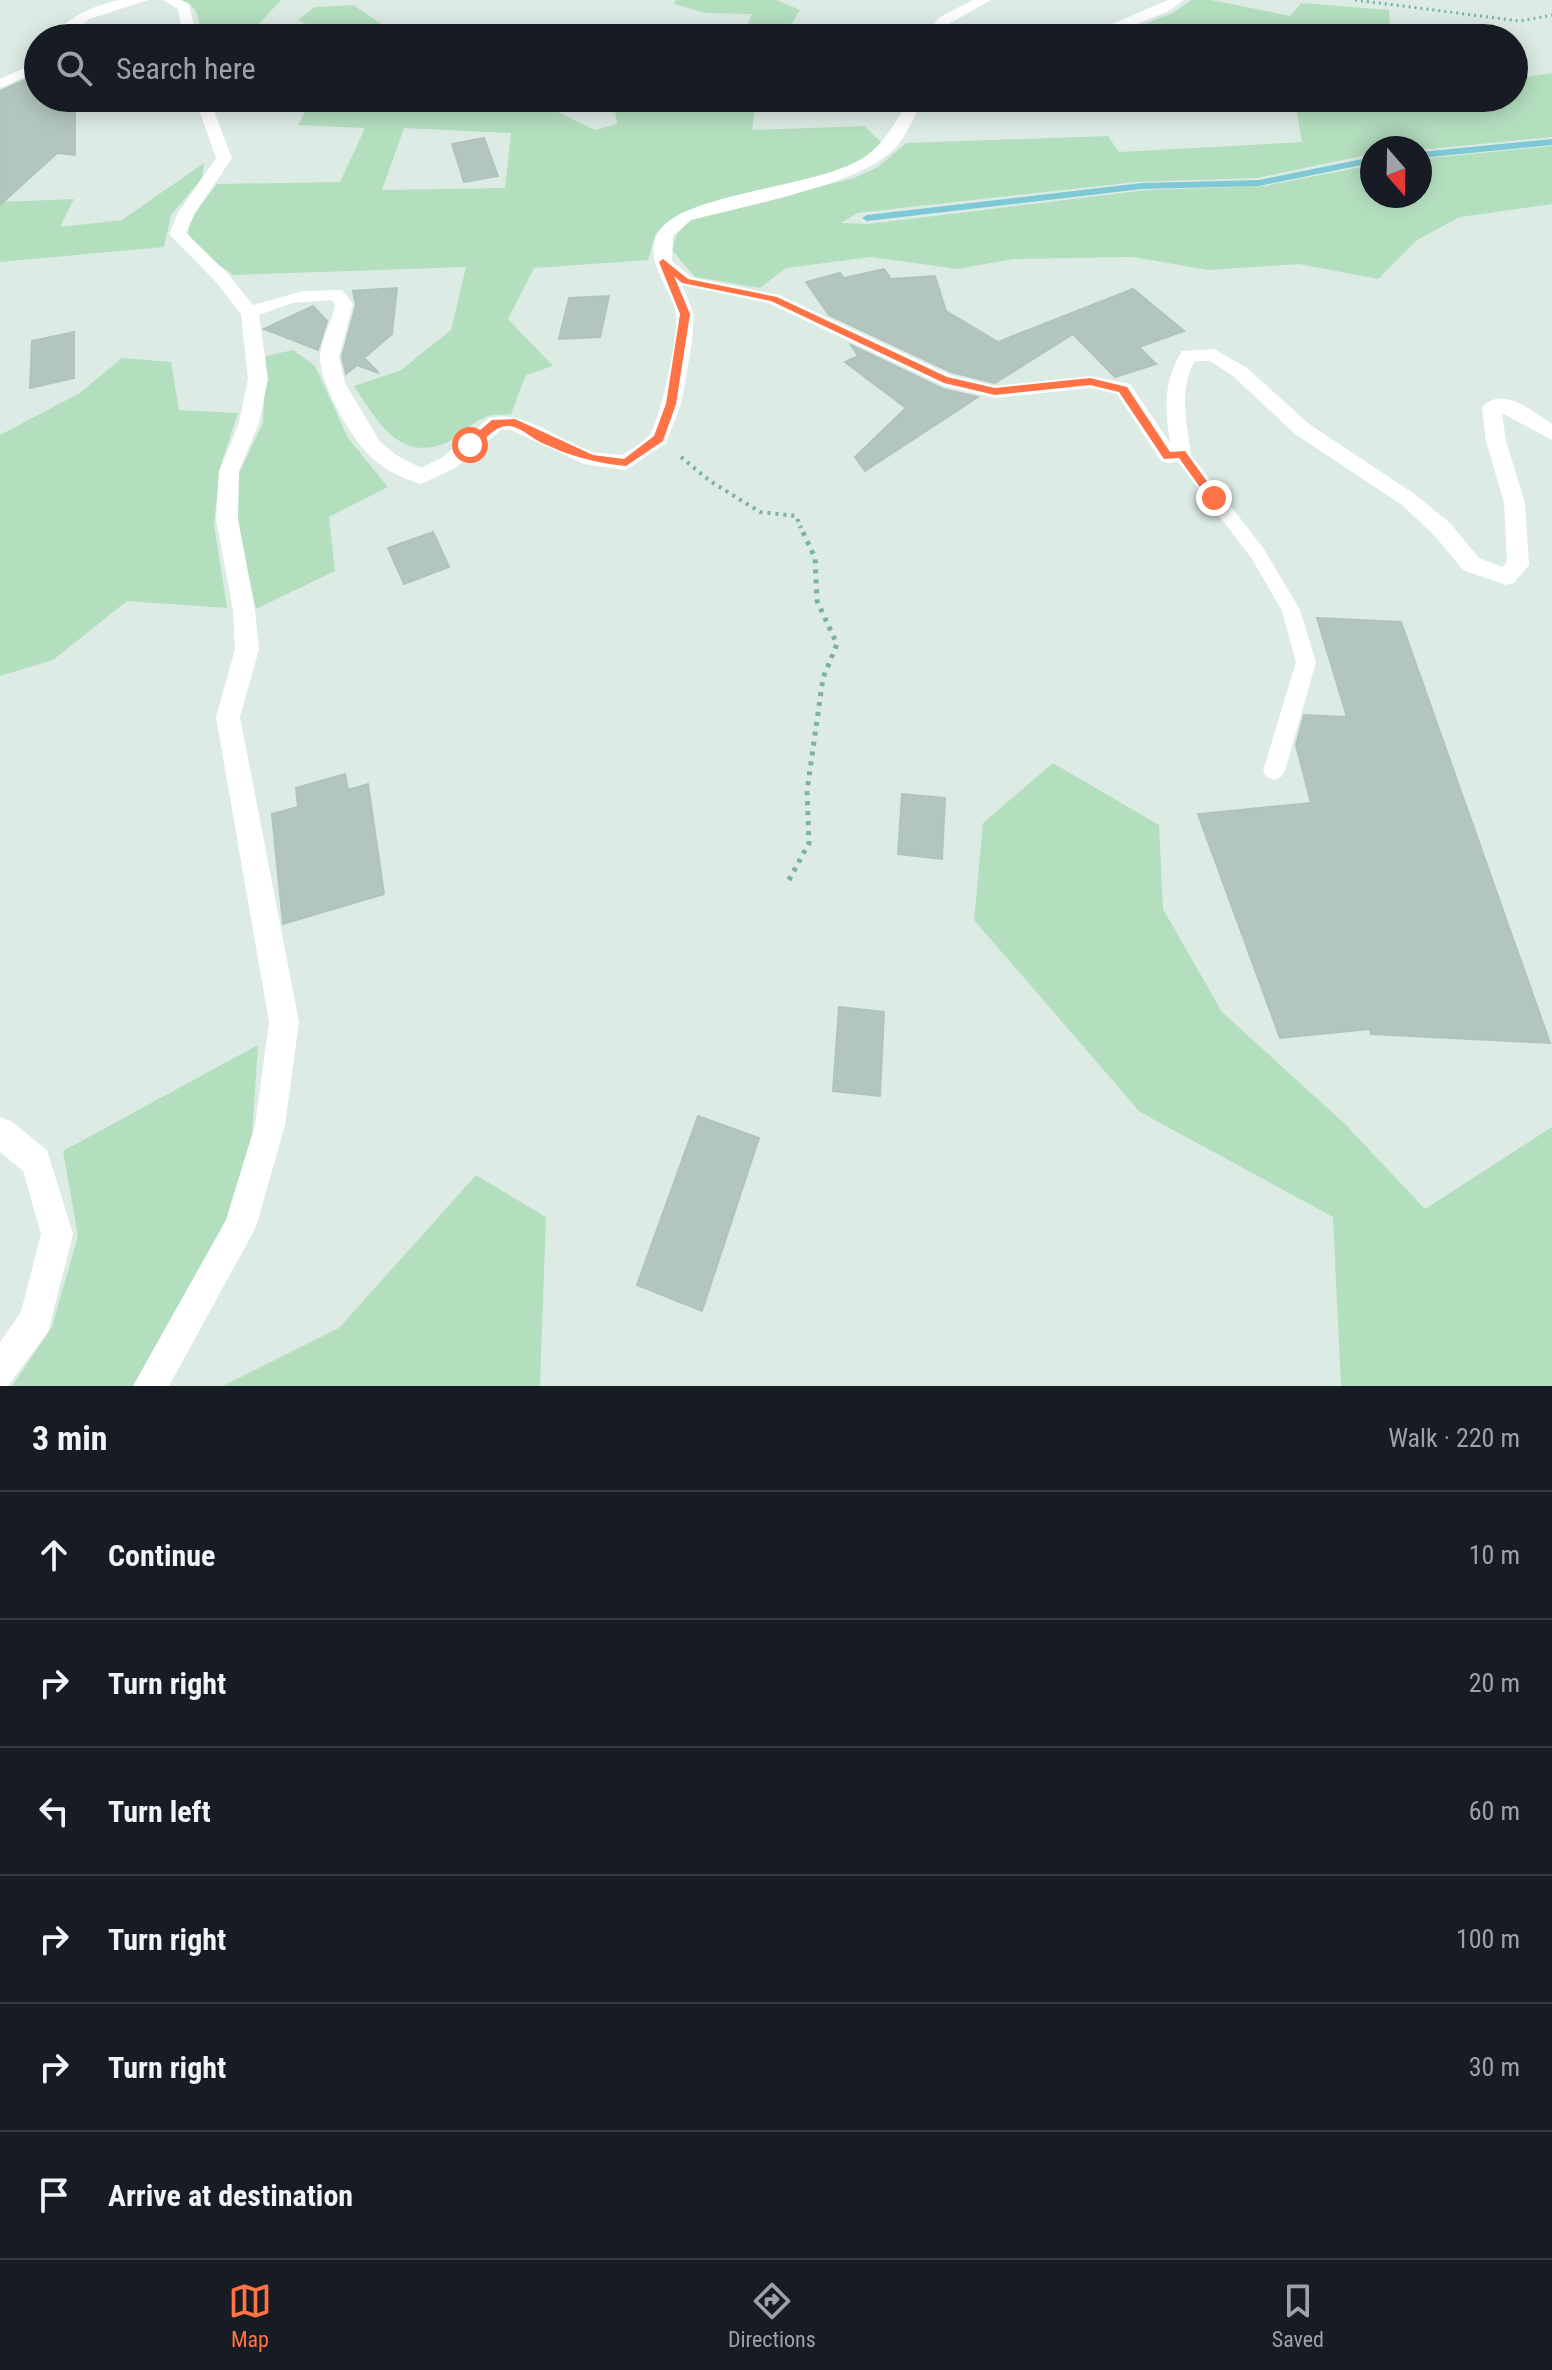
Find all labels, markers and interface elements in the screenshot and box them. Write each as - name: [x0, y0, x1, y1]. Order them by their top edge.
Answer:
- search box: [24, 24, 1528, 112]
- icon: search: [52, 46, 96, 90]
- text: Search here: [116, 51, 256, 86]
- north arrow: [1360, 136, 1432, 208]
- route start: [452, 427, 488, 463]
- route end: [1196, 480, 1232, 516]
- text: 3 min: [32, 1418, 108, 1458]
- text: Walk · 220 m: [1388, 1423, 1520, 1453]
- icon: ahead: [32, 1533, 76, 1577]
- text: Continue: [108, 1538, 215, 1573]
- text: 10 m: [1469, 1540, 1520, 1570]
- icon: right: [32, 1661, 76, 1705]
- text: Turn right: [108, 1666, 226, 1701]
- text: 20 m: [1469, 1668, 1520, 1698]
- icon: left: [32, 1789, 76, 1833]
- text: Turn left: [108, 1794, 211, 1829]
- text: 60 m: [1469, 1796, 1520, 1826]
- icon: right: [32, 1917, 76, 1961]
- text: Turn right: [108, 1922, 226, 1957]
- text: 100 m: [1456, 1924, 1520, 1954]
- icon: right: [32, 2045, 76, 2089]
- text: Turn right: [108, 2050, 226, 2085]
- text: 30 m: [1469, 2052, 1520, 2082]
- icon: arrive: [32, 2173, 76, 2217]
- text: Arrive at destination: [108, 2178, 353, 2213]
- tab: Map: [228, 2279, 272, 2352]
- tab: Directions: [728, 2279, 816, 2352]
- tab: Saved: [1272, 2279, 1324, 2352]

